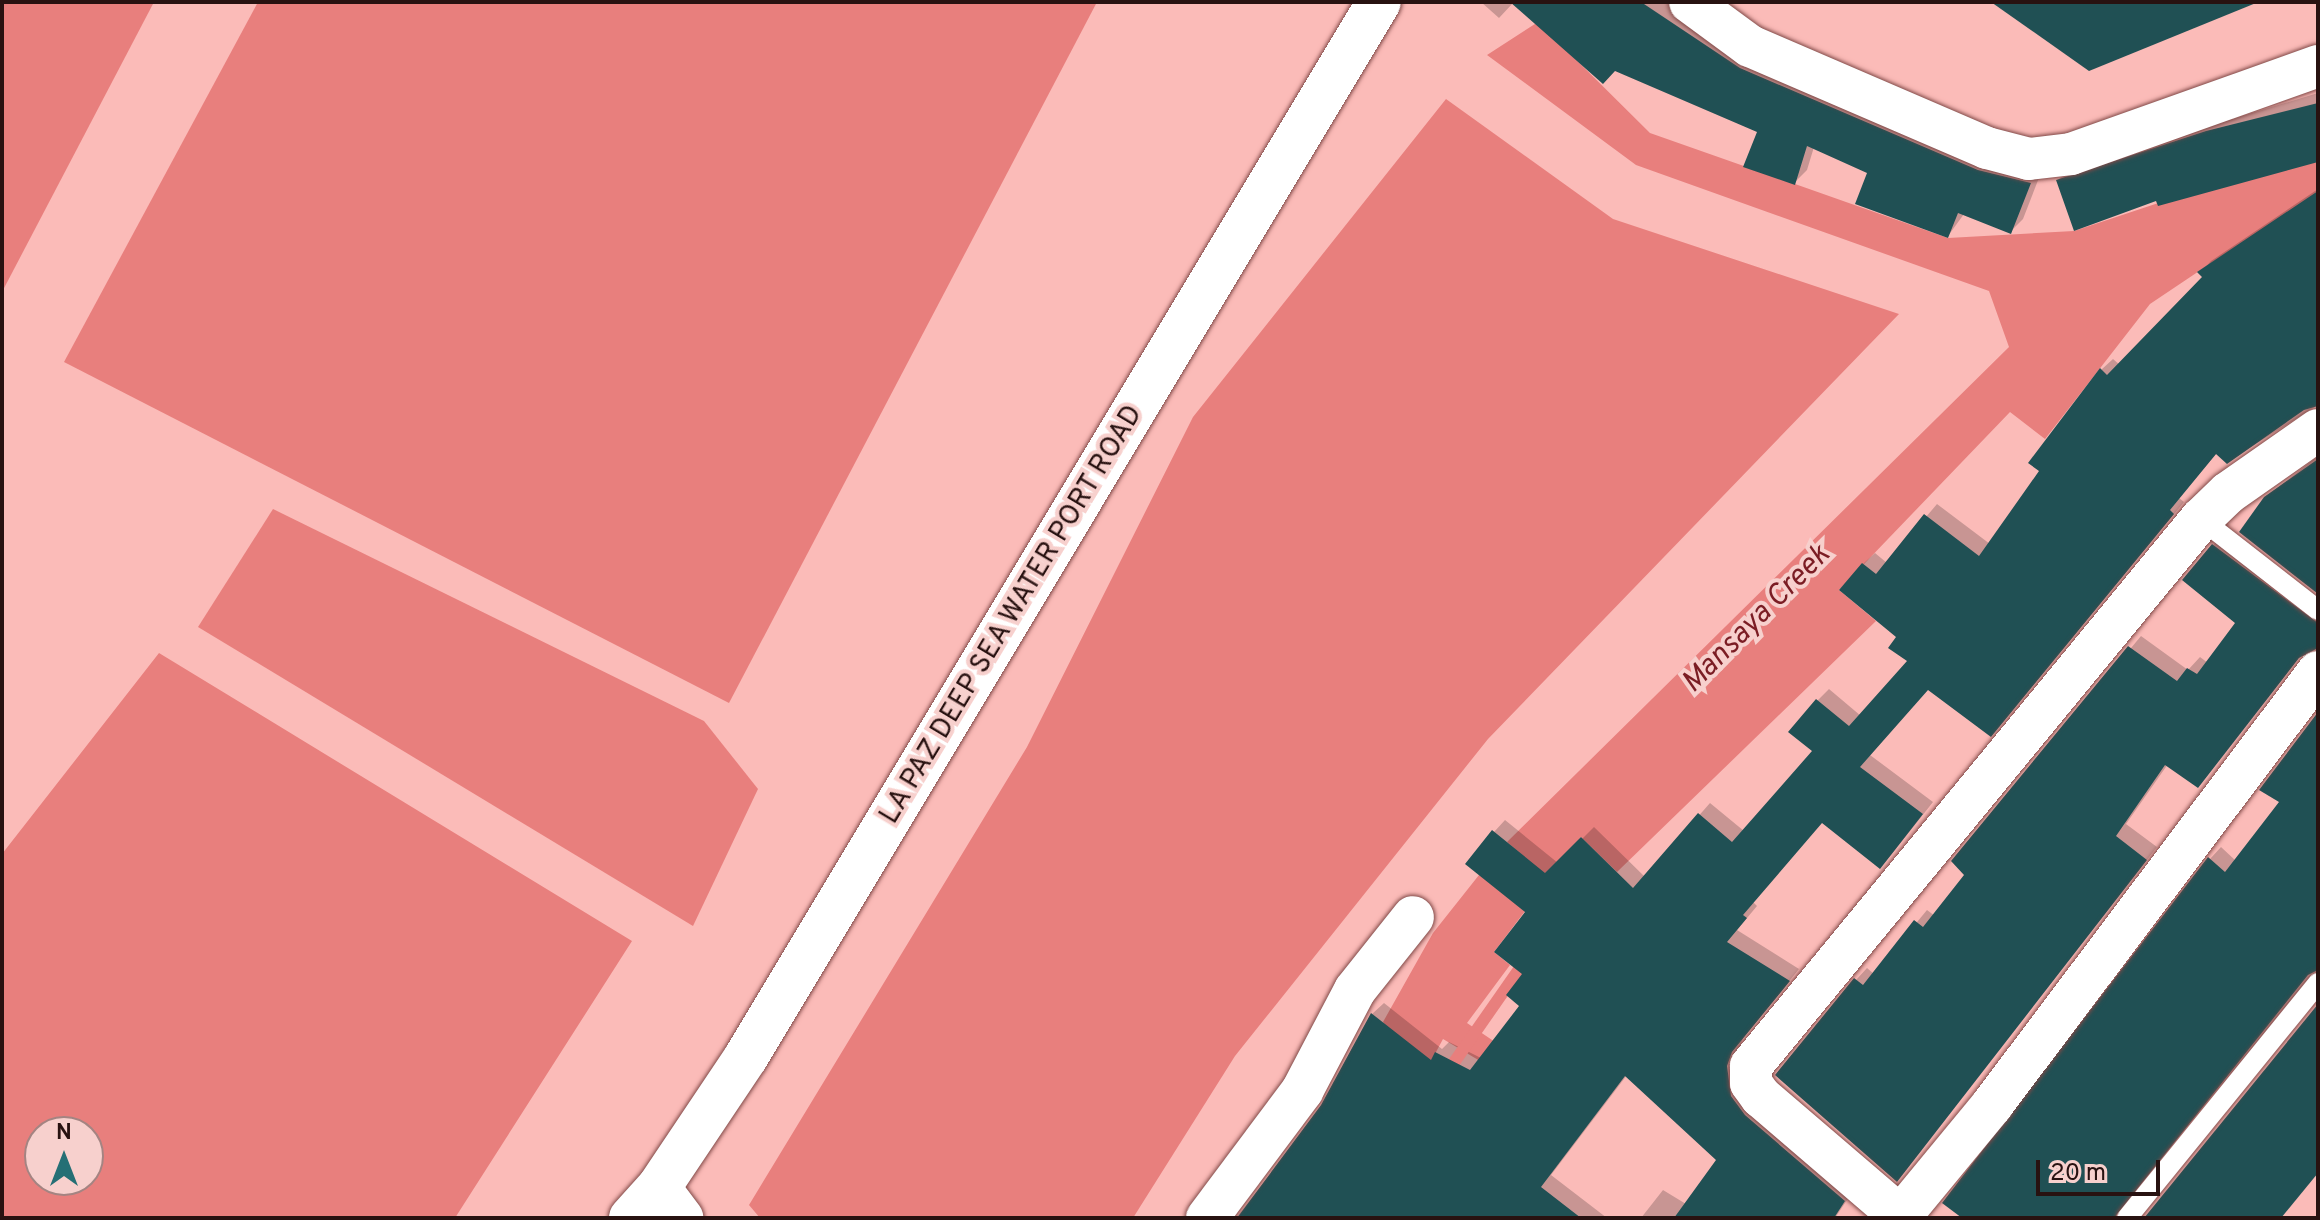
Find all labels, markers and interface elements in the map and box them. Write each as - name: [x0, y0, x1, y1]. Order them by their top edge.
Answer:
- street label: LA PAZ DEEP SEA WATER PORT ROAD: [872, 398, 1152, 832]
- water label: Mansaya Creek: [1675, 538, 1839, 702]
- north arrow: [24, 1116, 104, 1196]
- text: N: [56, 1120, 72, 1147]
- scale bar: [2040, 1144, 2164, 1194]
- text: 20 m: [2050, 1159, 2106, 1189]

